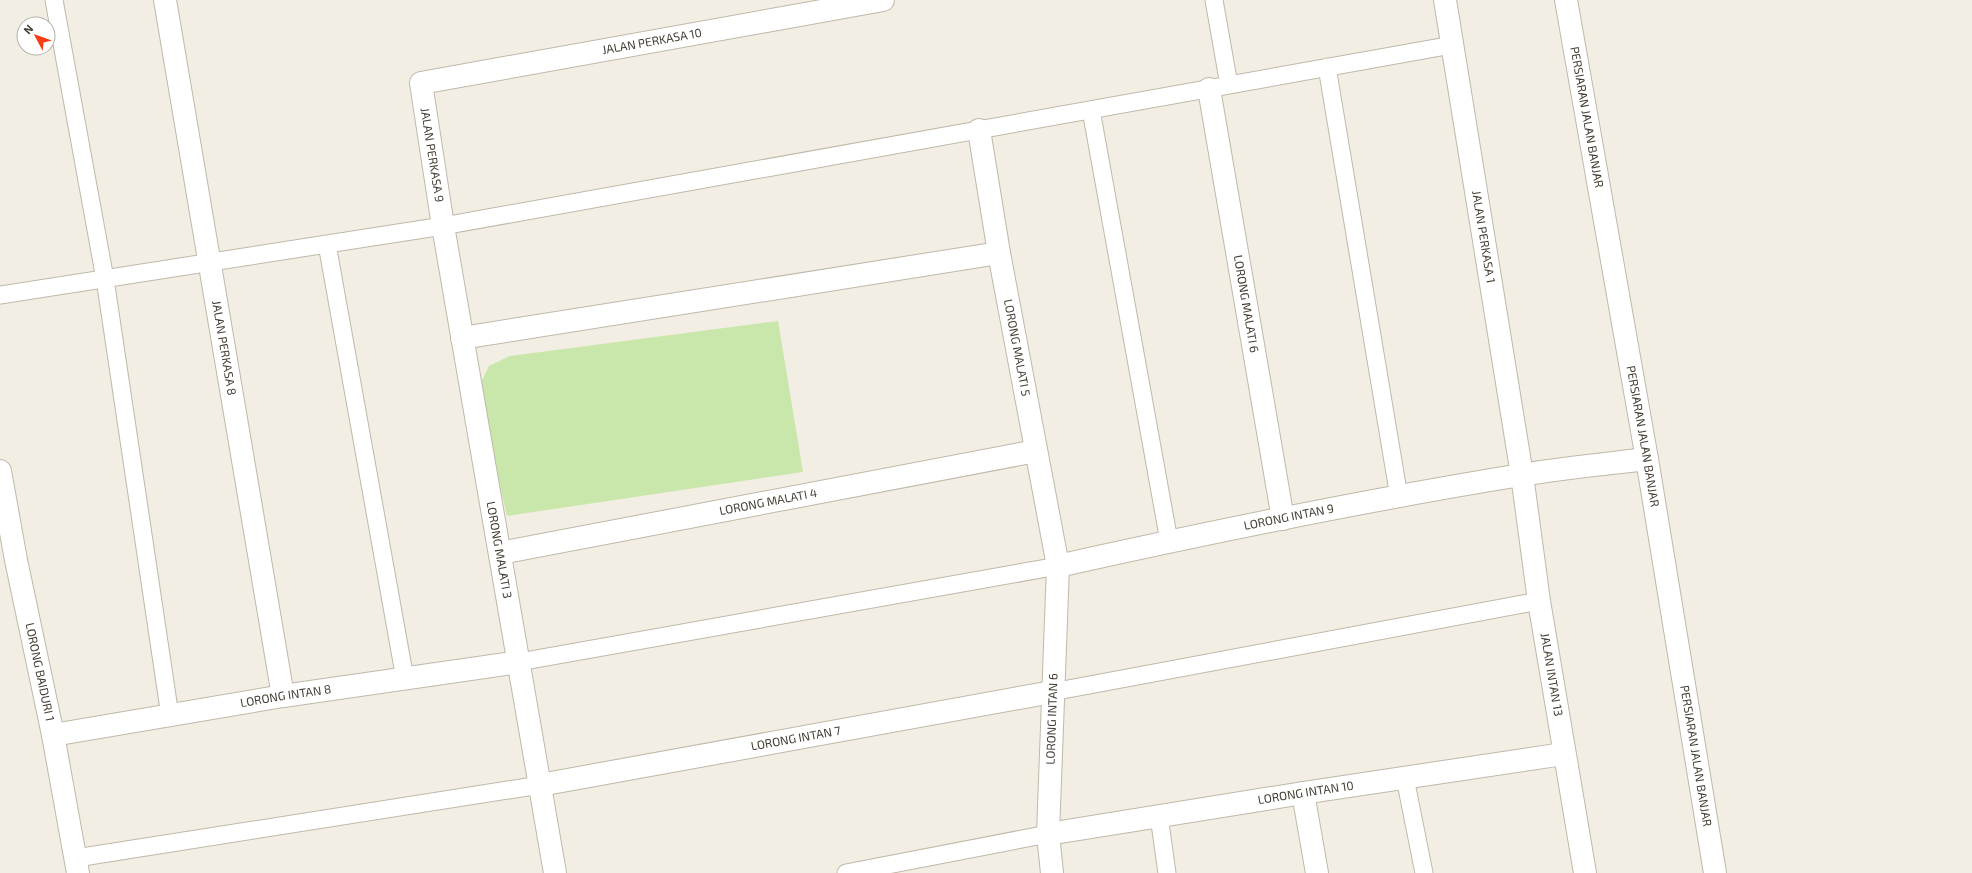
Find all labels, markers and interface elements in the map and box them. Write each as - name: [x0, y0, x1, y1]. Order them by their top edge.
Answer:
- north arrow: [16, 16, 56, 56]
- text: N: [21, 22, 36, 36]
- street label: JALAN PERKASA 10: [601, 25, 703, 56]
- street label: PERSIARAN JALAN BANJAR: [1568, 45, 1607, 189]
- street label: JALAN PERKASA 9: [419, 107, 447, 203]
- street label: JALAN PERKASA 1: [1470, 189, 1499, 284]
- street label: LORONG MALATI 6: [1232, 254, 1262, 354]
- street label: LORONG MALATI 5: [1002, 298, 1034, 397]
- street label: JALAN PERKASA 8: [210, 299, 240, 396]
- street label: PERSIARAN JALAN BANJAR: [1625, 364, 1663, 508]
- street label: LORONG MALATI 4: [718, 485, 818, 517]
- street label: LORONG MALATI 3: [485, 500, 515, 600]
- street label: LORONG INTAN 9: [1242, 500, 1335, 532]
- street label: LORONG BAIDURI 1: [23, 621, 58, 722]
- street label: JALAN INTAN 13: [1539, 632, 1566, 717]
- street label: LORONG INTAN 6: [1042, 673, 1060, 765]
- street label: LORONG INTAN 8: [239, 681, 332, 709]
- street label: PERSIARAN JALAN BANJAR: [1678, 684, 1715, 828]
- street label: LORONG INTAN 7: [750, 723, 842, 753]
- street label: LORONG INTAN 10: [1257, 778, 1354, 806]

